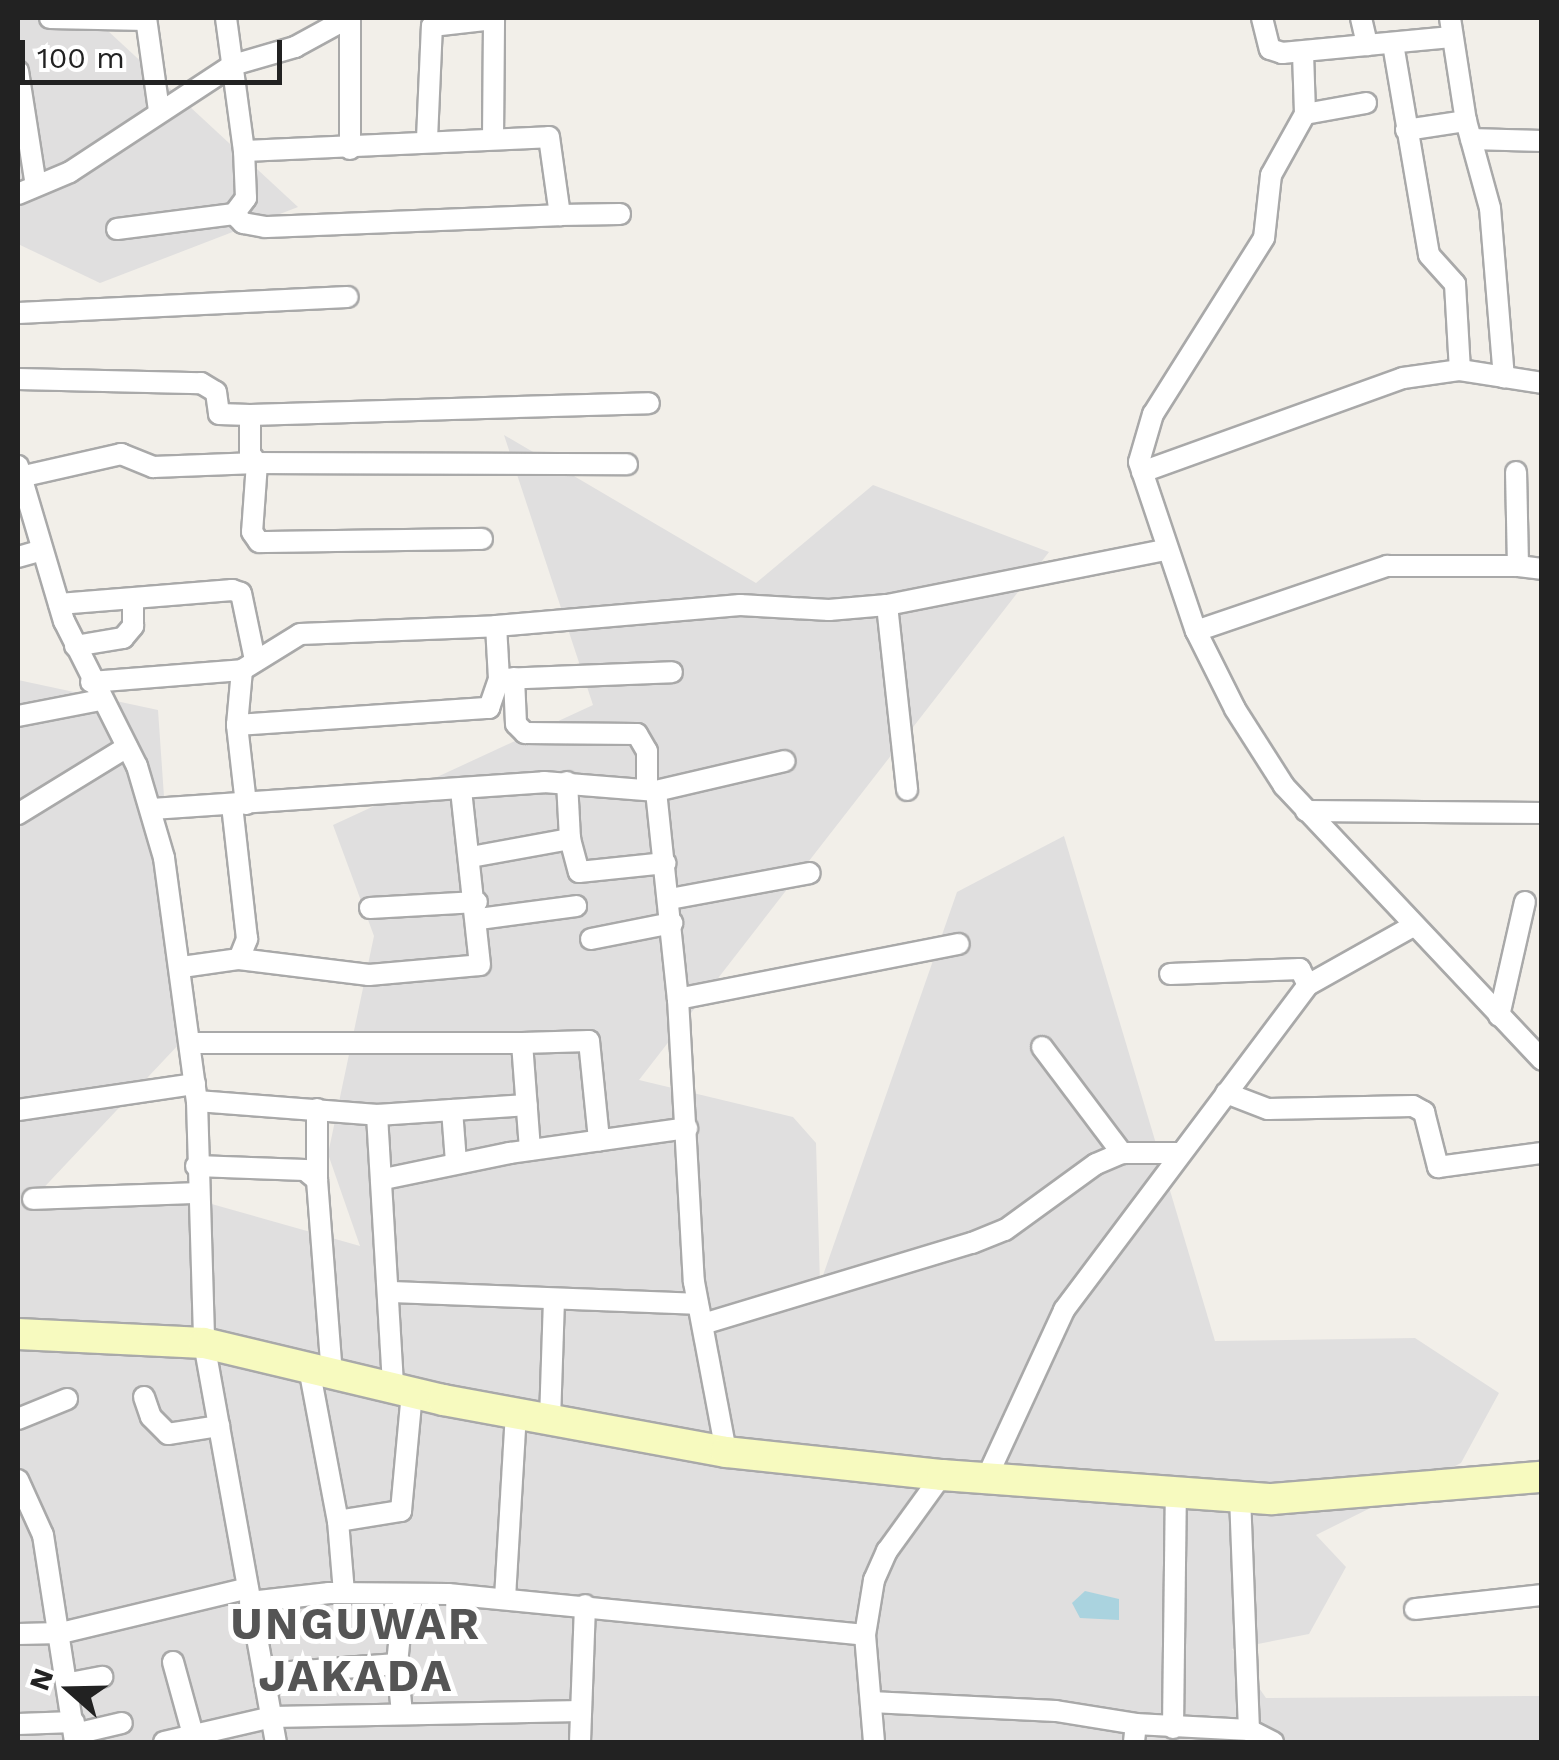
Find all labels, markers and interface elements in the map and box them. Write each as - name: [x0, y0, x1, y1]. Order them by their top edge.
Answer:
- scale bar: [25, 20, 288, 82]
- text: 100 m: [37, 40, 125, 75]
- district label: UNGUWAR JAKADA: [230, 1597, 482, 1703]
- north arrow: [20, 1640, 120, 1740]
- text: N: [22, 1664, 60, 1695]

